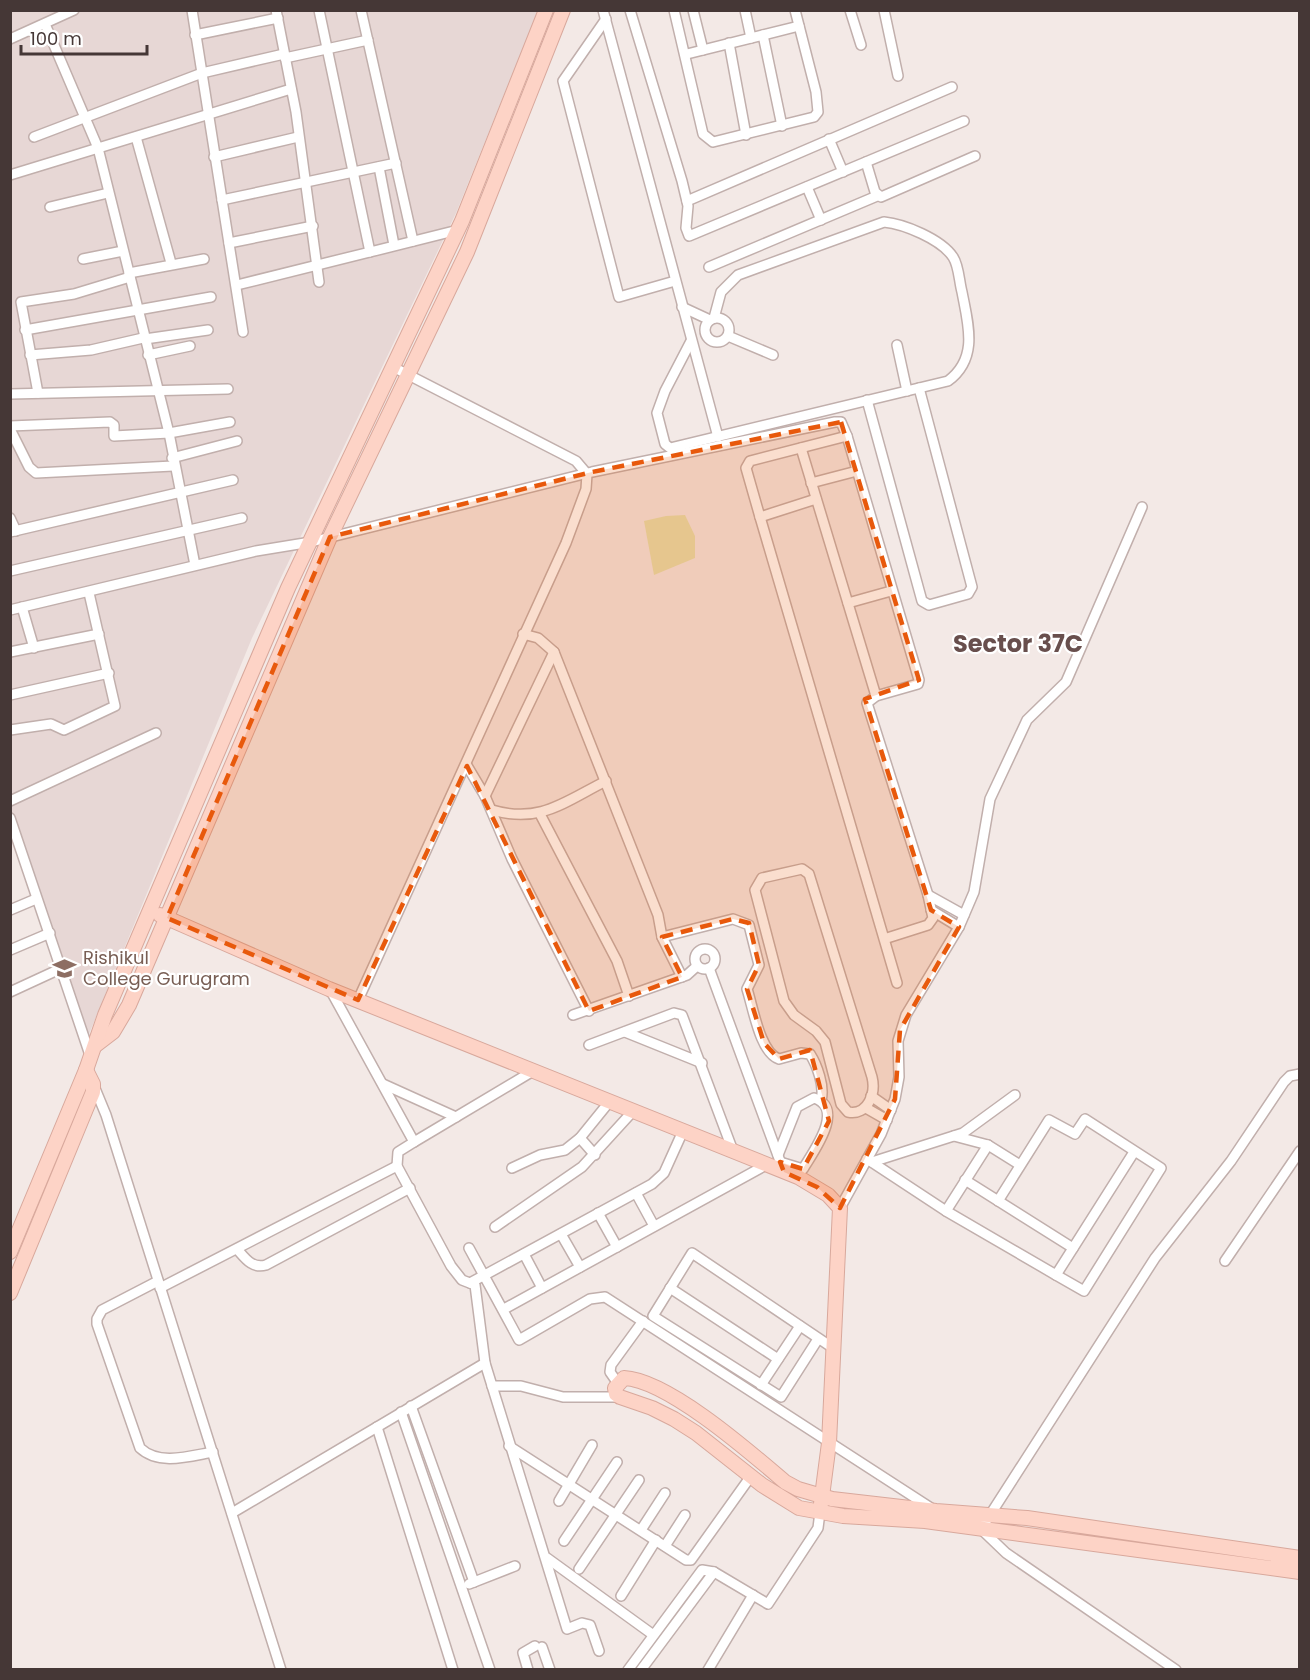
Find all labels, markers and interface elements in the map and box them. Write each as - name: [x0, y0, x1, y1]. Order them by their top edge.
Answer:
- scale bar: [21, 18, 147, 56]
- text: 100 m: [30, 26, 82, 51]
- district label: Sector 37C: [953, 627, 1083, 660]
- place label: Rishikul College Gurugram: [83, 945, 250, 991]
- school or university icon: Rishikul College Gurugram: [52, 955, 78, 981]

